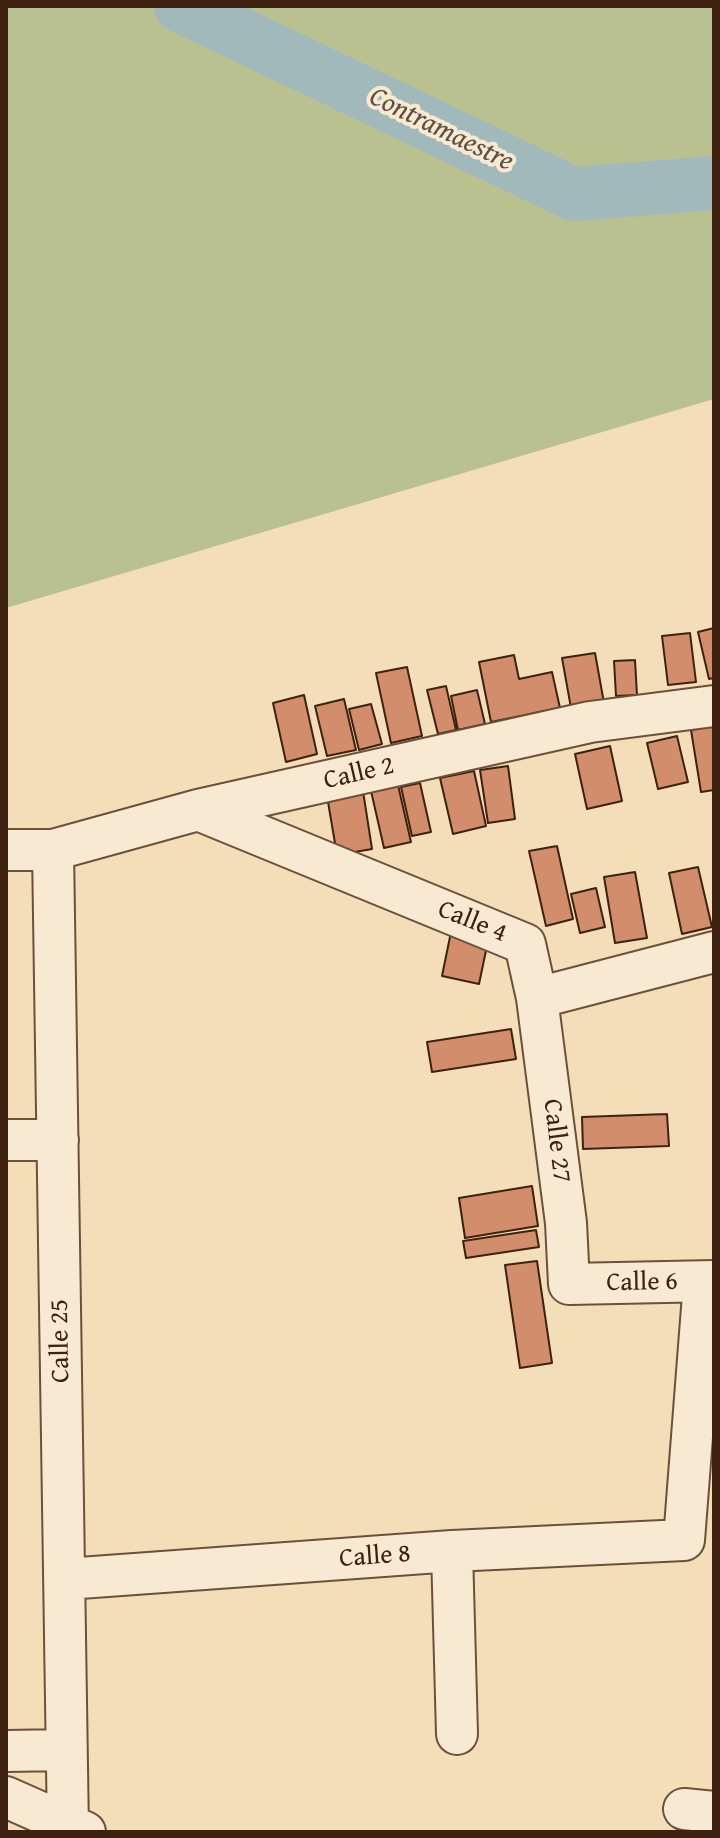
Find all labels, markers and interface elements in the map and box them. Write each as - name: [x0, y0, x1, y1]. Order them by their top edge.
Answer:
- water label: Contramaestre: [363, 81, 519, 179]
- street label: Calle 2: [321, 751, 397, 797]
- street label: Calle 4: [433, 894, 511, 950]
- street label: Calle 27: [535, 1097, 577, 1185]
- street label: Calle 6: [606, 1267, 678, 1299]
- street label: Calle 25: [45, 1299, 77, 1383]
- street label: Calle 8: [338, 1539, 412, 1575]

